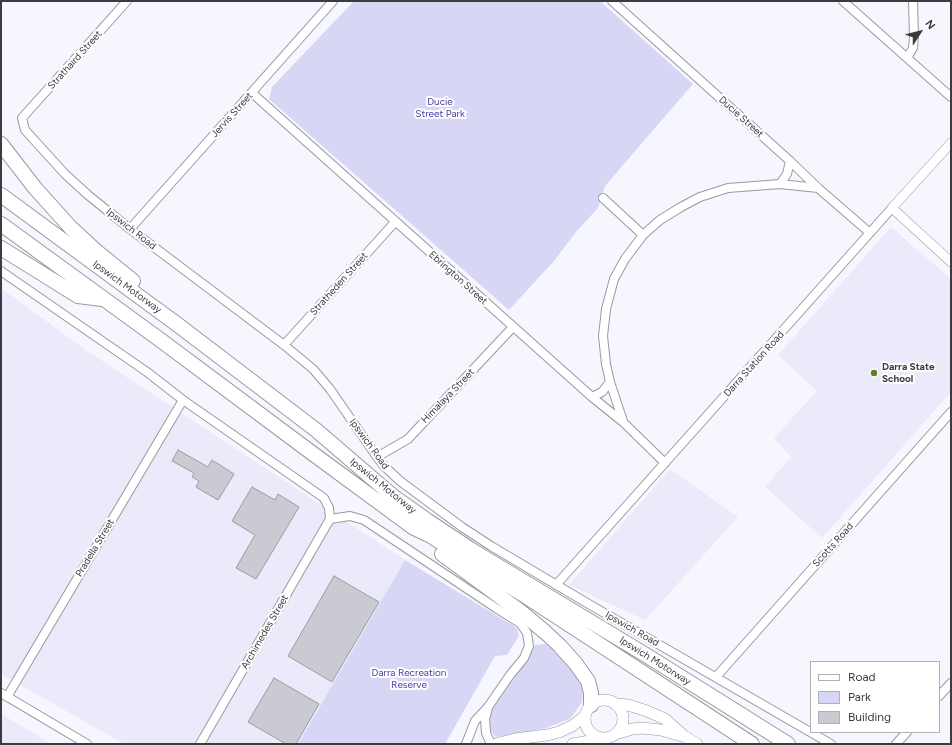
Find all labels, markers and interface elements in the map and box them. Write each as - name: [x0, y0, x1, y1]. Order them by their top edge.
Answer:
- north arrow: [900, 12, 940, 52]
- text: N: [922, 17, 938, 32]
- street label: Strathaird Street: [45, 28, 105, 92]
- street label: Jervis Street: [209, 90, 255, 140]
- street label: Ducie Street: [716, 94, 766, 140]
- park label: Ducie Street Park: [415, 96, 465, 120]
- street label: Ipswich Road: [104, 206, 158, 252]
- street label: Ebrington Street: [426, 249, 490, 307]
- street label: Stratheden Street: [308, 250, 370, 318]
- street label: Ipswich Motorway: [90, 258, 164, 316]
- street label: Darra Station Road: [721, 329, 787, 399]
- place label: Darra State School: [882, 361, 934, 384]
- street label: Himalaya Street: [419, 366, 477, 426]
- marker: Darra State School: [869, 368, 879, 378]
- street label: Ipswich Road: [347, 416, 391, 472]
- street label: Ipswich Motorway: [347, 456, 419, 516]
- street label: Pradella Street: [73, 517, 117, 579]
- street label: Scotts Road: [810, 521, 856, 569]
- street label: Archimedes Street: [239, 593, 291, 671]
- street label: Ipswich Road: [603, 609, 661, 649]
- street label: Ipswich Motorway: [617, 634, 693, 688]
- legend: [810, 661, 940, 733]
- park label: Darra Recreation Reserve: [372, 667, 446, 690]
- text: Road: [848, 670, 876, 684]
- text: Park: [848, 690, 871, 704]
- text: Building: [848, 710, 891, 724]

